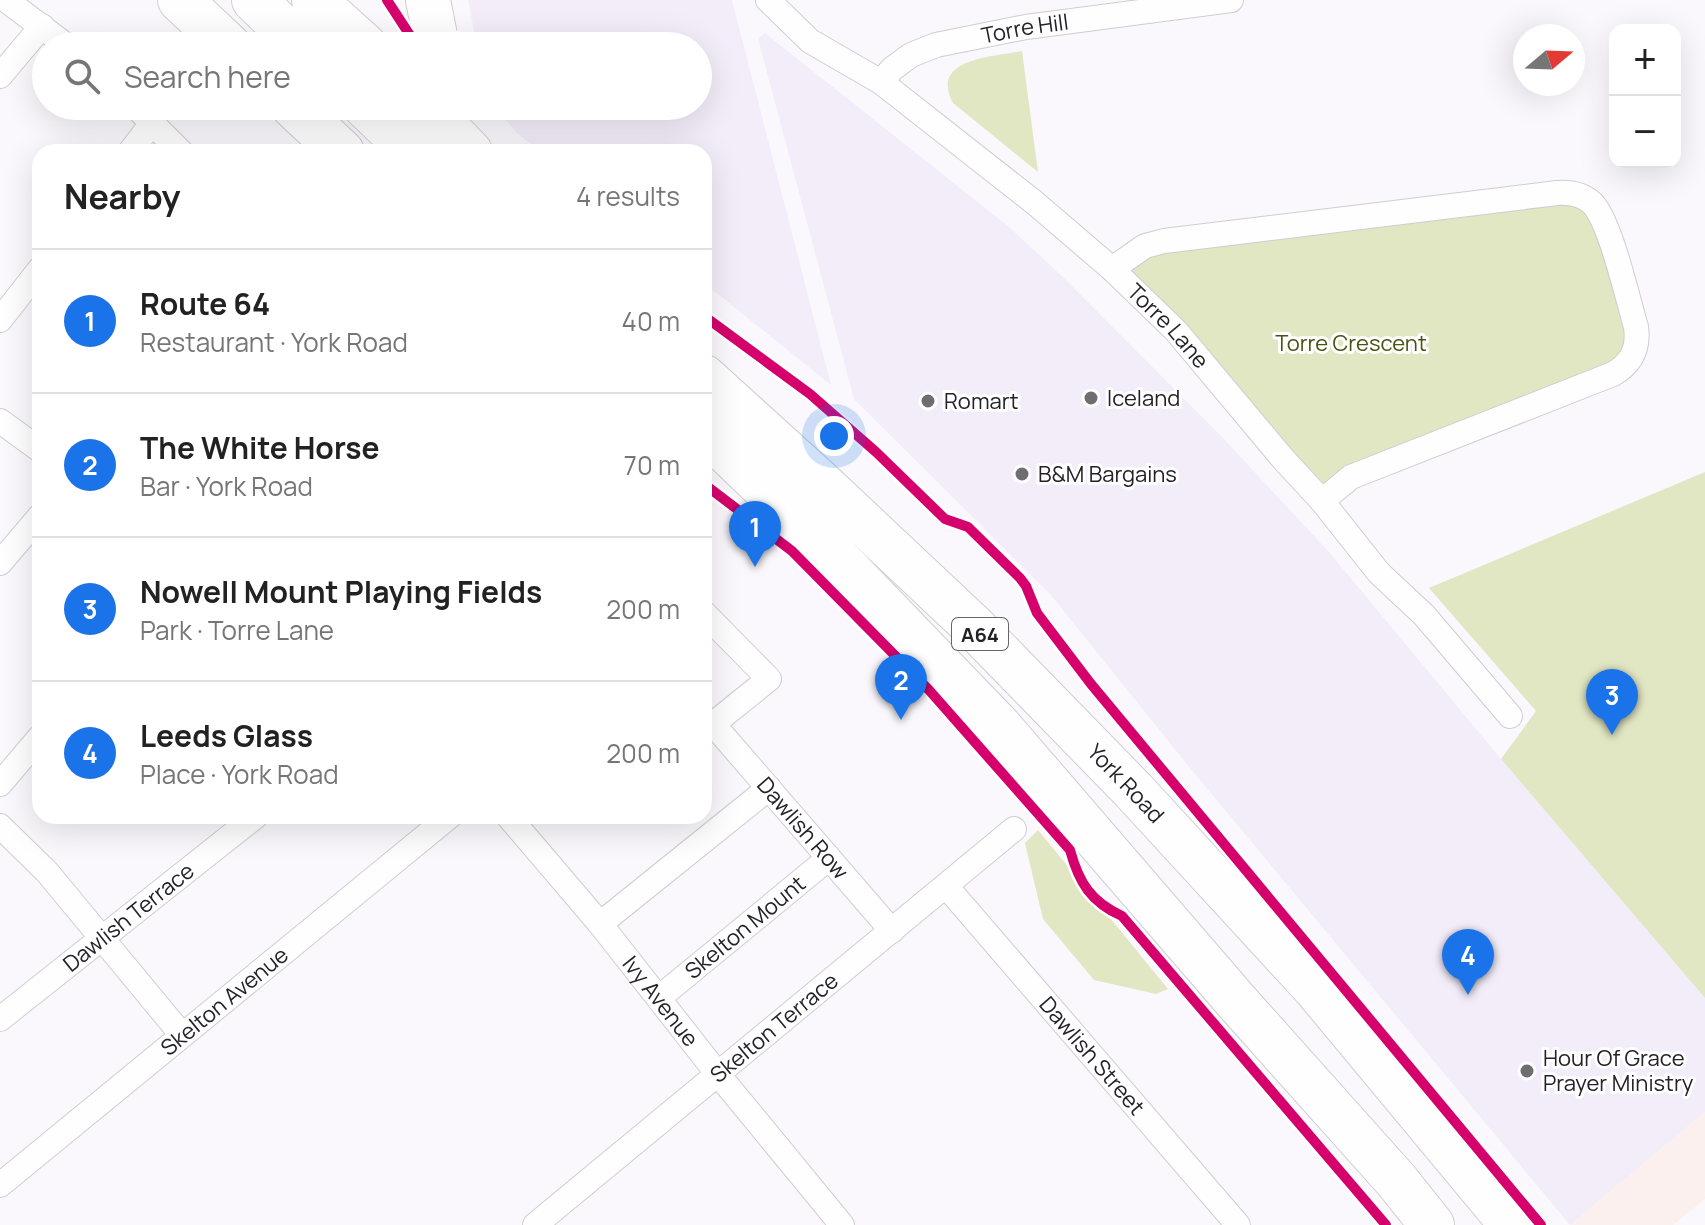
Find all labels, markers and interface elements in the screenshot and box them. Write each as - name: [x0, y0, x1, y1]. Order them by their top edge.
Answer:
- street label: Torre Hill: [979, 7, 1070, 51]
- north arrow: [1513, 24, 1585, 96]
- map controls: [1609, 24, 1681, 168]
- button: +: [1609, 24, 1681, 96]
- search box: [32, 32, 712, 120]
- icon: search: [60, 54, 104, 98]
- text: Search here: [124, 56, 291, 97]
- button: −: [1609, 96, 1681, 168]
- text: Nearby: [64, 173, 180, 219]
- text: 4 results: [576, 178, 680, 214]
- street label: Torre Lane: [1121, 277, 1216, 375]
- text: Route 64: [140, 283, 270, 324]
- text: 1: [84, 303, 96, 339]
- text: 40 m: [622, 303, 680, 339]
- text: Restaurant · York Road: [140, 324, 408, 360]
- park label: Torre Crescent: [1275, 328, 1427, 358]
- place label: Iceland: [1107, 383, 1180, 413]
- place label: Romart: [944, 386, 1019, 416]
- marker: Iceland: [1082, 389, 1100, 407]
- marker: Romart: [919, 392, 937, 410]
- your location: [814, 416, 854, 456]
- text: The White Horse: [140, 427, 380, 468]
- text: 2: [82, 447, 98, 483]
- text: 70 m: [624, 447, 680, 483]
- place label: B&M Bargains: [1038, 459, 1177, 489]
- marker: B&M Bargains: [1013, 465, 1031, 483]
- text: Bar · York Road: [140, 468, 313, 504]
- pin: 1: [729, 501, 781, 567]
- text: Nowell Mount Playing Fields: [140, 571, 542, 612]
- text: 3: [82, 591, 98, 627]
- text: 200 m: [606, 591, 680, 627]
- text: Park · Torre Lane: [140, 612, 334, 648]
- road number: A64: [952, 618, 1008, 650]
- pin: 2: [875, 654, 927, 720]
- pin: 3: [1586, 669, 1638, 735]
- text: Leeds Glass: [140, 715, 313, 756]
- text: 4: [82, 735, 98, 771]
- text: 200 m: [606, 735, 680, 771]
- street label: York Road: [1081, 737, 1171, 829]
- text: Place · York Road: [140, 756, 339, 792]
- street label: Dawlish Row: [750, 771, 856, 886]
- street label: Dawlish Terrace: [57, 856, 200, 978]
- street label: Skelton Mount: [678, 869, 812, 986]
- pin: 4: [1442, 929, 1494, 995]
- street label: Skelton Avenue: [154, 940, 294, 1062]
- street label: Ivy Avenue: [616, 950, 706, 1053]
- street label: Skelton Terrace: [704, 966, 844, 1089]
- street label: Dawlish Street: [1033, 990, 1152, 1122]
- place label: Hour Of Grace Prayer Ministry: [1543, 1043, 1694, 1098]
- marker: Hour Of Grace Prayer Ministry: [1518, 1062, 1536, 1080]

